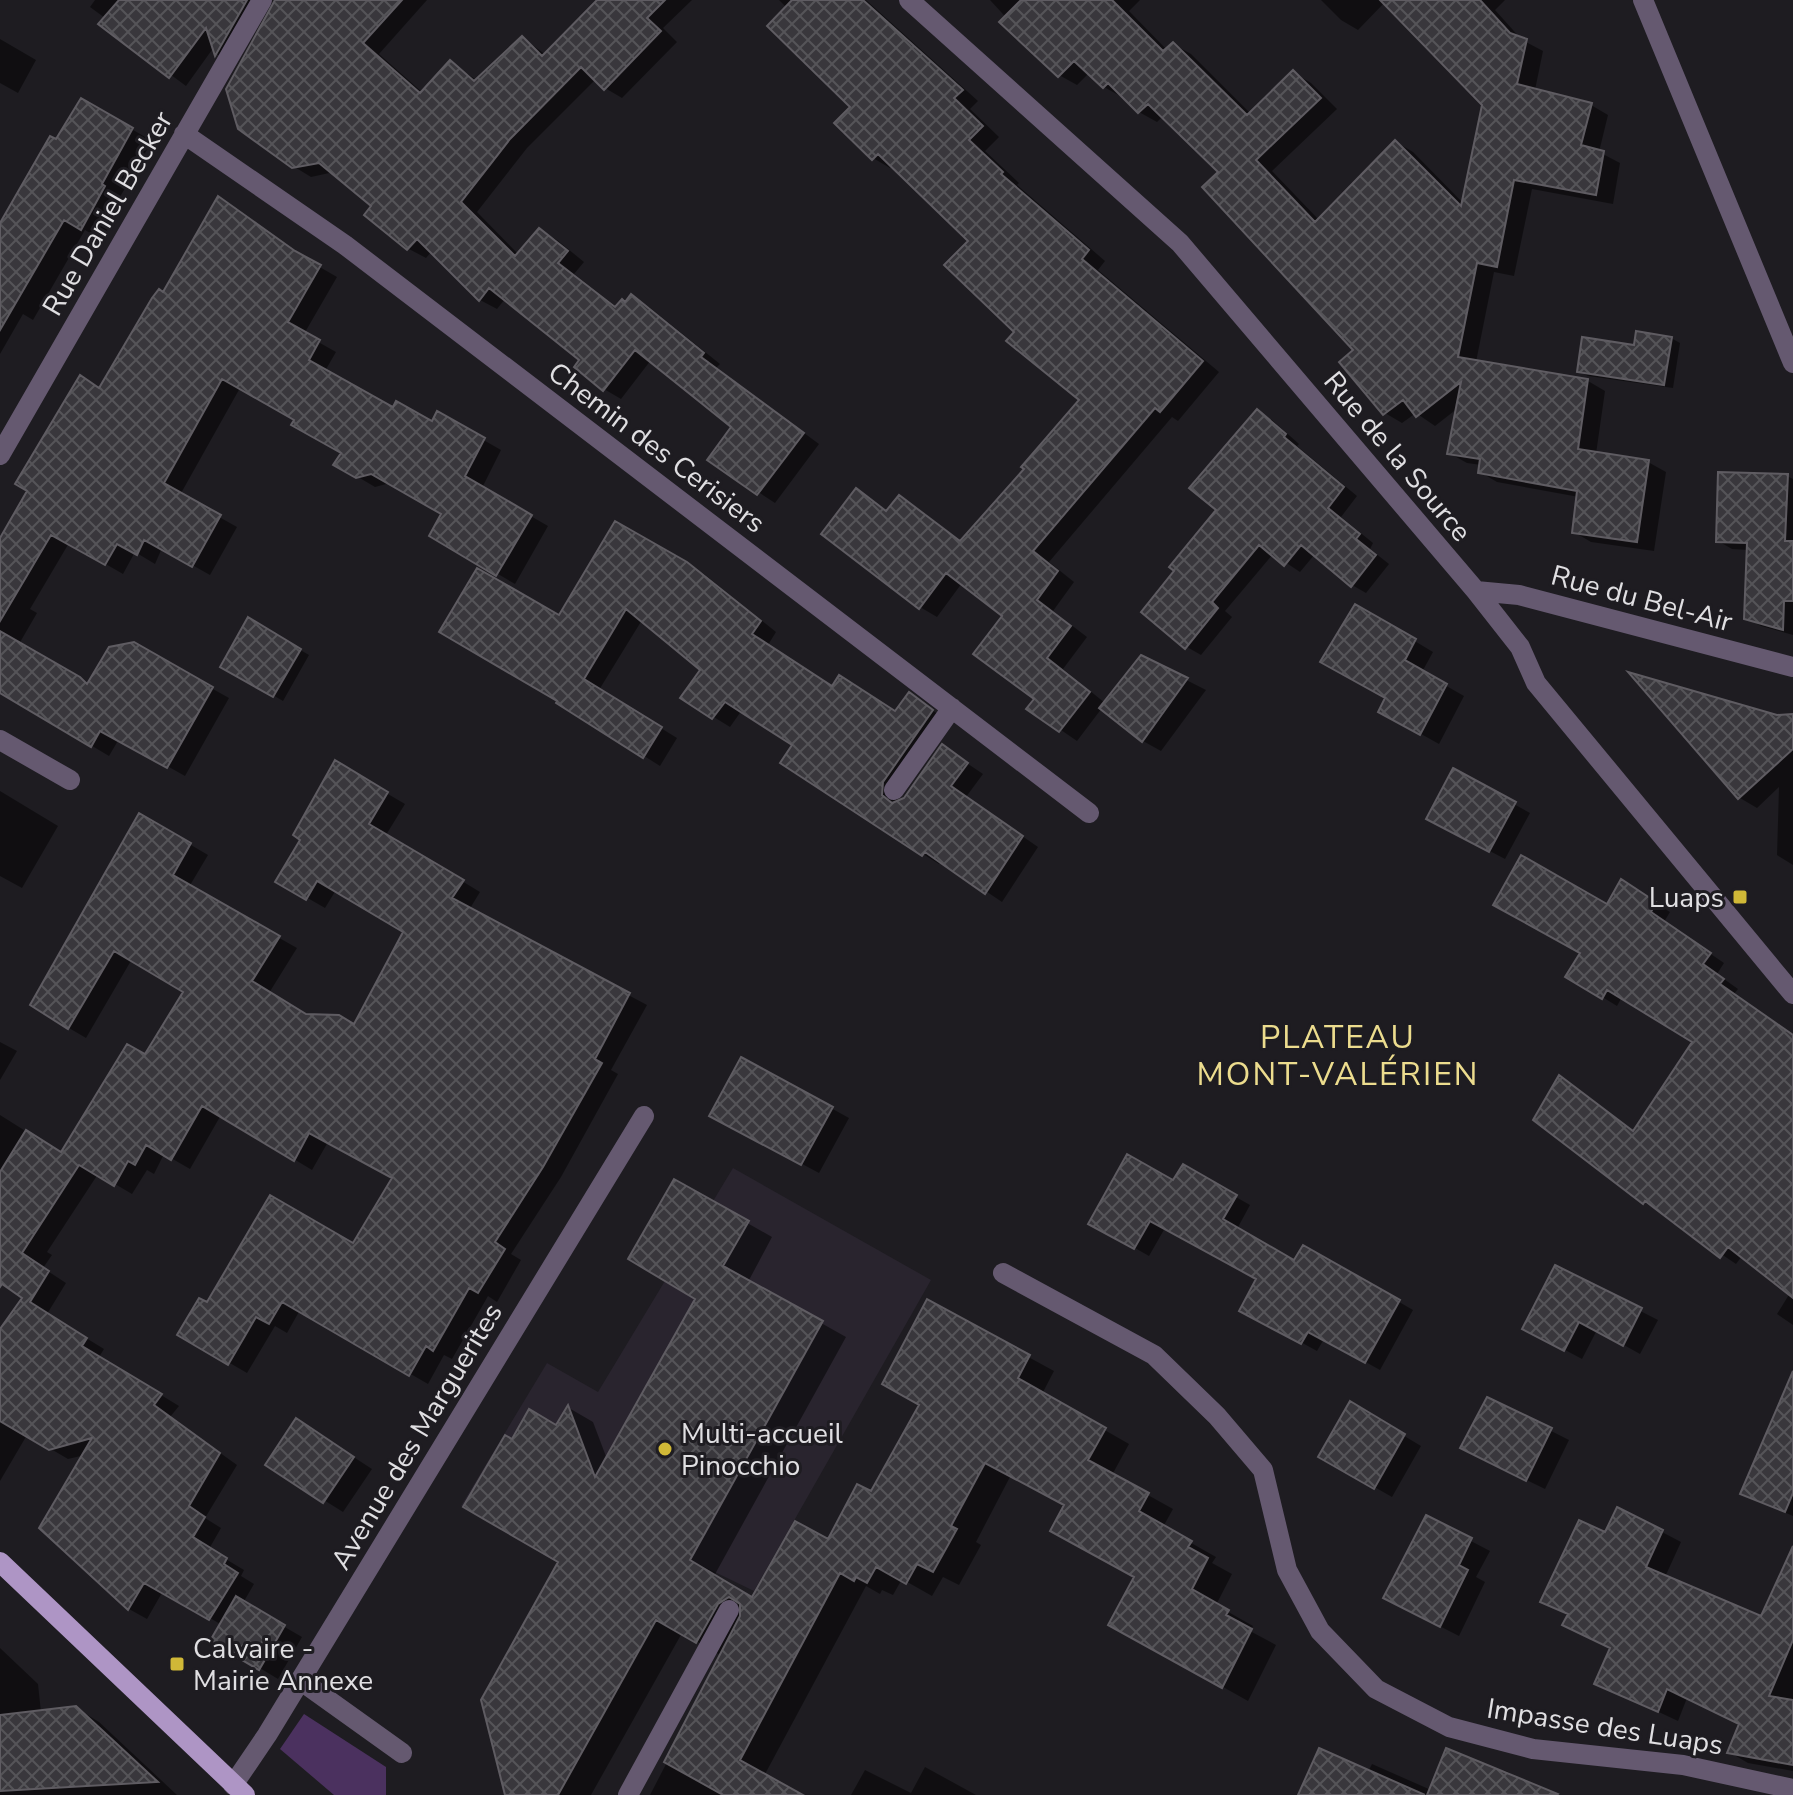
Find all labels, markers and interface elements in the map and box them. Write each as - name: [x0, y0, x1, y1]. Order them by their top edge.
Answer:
- street label: Rue Daniel Becker: [34, 104, 182, 323]
- street label: Chemin des Cerisiers: [540, 354, 773, 542]
- street label: Rue de la Source: [1315, 364, 1480, 550]
- street label: Rue du Bel-Air: [1547, 557, 1736, 641]
- place label: Luaps: [1649, 879, 1724, 917]
- marker: Luaps: [1731, 888, 1749, 906]
- district label: PLATEAU MONT-VALÉRIEN: [1196, 1016, 1480, 1096]
- street label: Avenue des Marguerites: [322, 1296, 512, 1577]
- place label: Multi-accueil Pinocchio: [681, 1415, 843, 1485]
- marker: Multi-accueil Pinocchio: [656, 1440, 674, 1458]
- place label: Calvaire - Mairie Annexe: [193, 1630, 373, 1700]
- marker: Calvaire - Mairie Annexe: [168, 1655, 186, 1673]
- street label: Impasse des Luaps: [1484, 1690, 1726, 1764]

